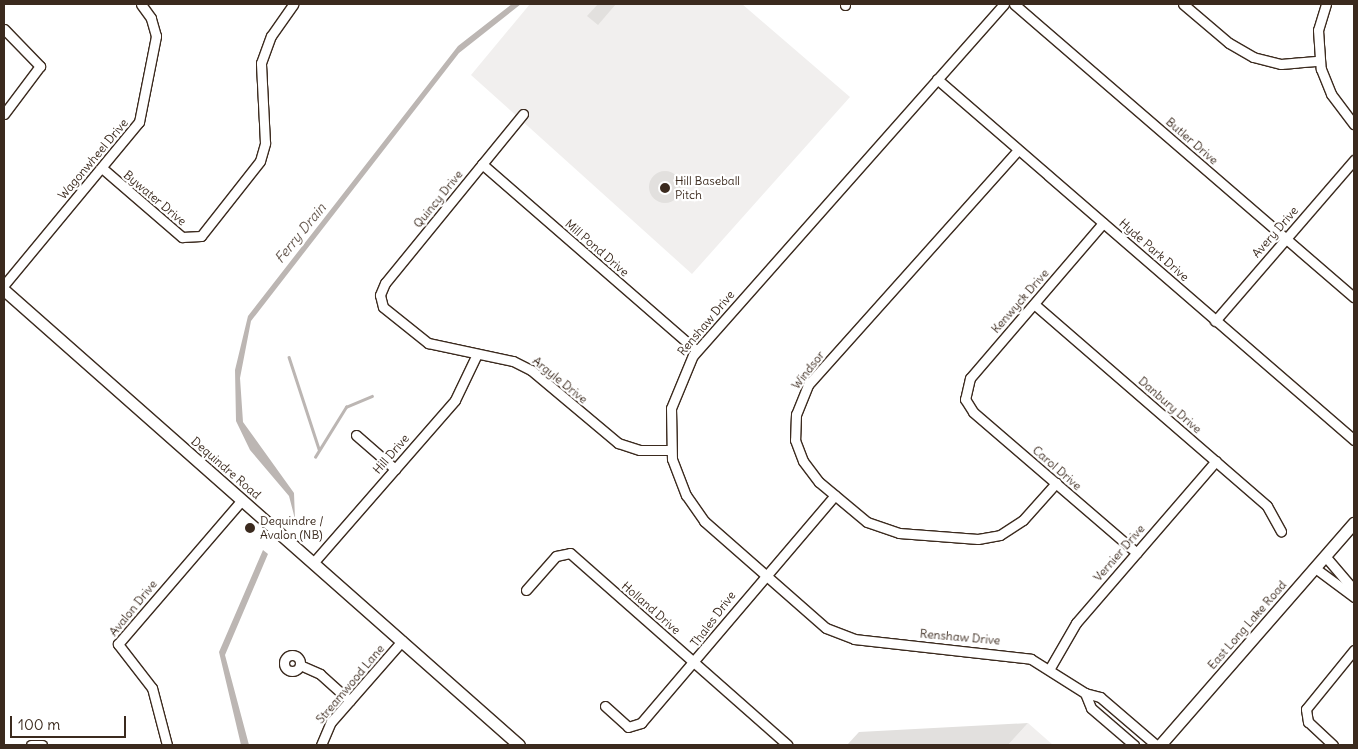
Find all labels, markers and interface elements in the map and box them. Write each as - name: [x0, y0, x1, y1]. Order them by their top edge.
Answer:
- street label: Butler Drive: [1163, 115, 1221, 167]
- street label: Wagonwheel Drive: [55, 116, 131, 202]
- street label: Quincy Drive: [410, 167, 466, 231]
- street label: Bywater Drive: [121, 168, 189, 228]
- place label: Hill Baseball Pitch: [675, 174, 740, 202]
- marker: Hill Baseball Pitch: [659, 182, 671, 194]
- water label: Ferry Drain: [271, 200, 329, 266]
- street label: Avery Drive: [1249, 204, 1301, 260]
- street label: Mill Pond Drive: [562, 216, 632, 280]
- street label: Hyde Park Drive: [1116, 216, 1192, 284]
- street label: Kenwyck Drive: [988, 266, 1052, 336]
- street label: Renshaw Drive: [675, 287, 737, 359]
- street label: Windsor: [789, 348, 827, 392]
- street label: Argyle Drive: [530, 354, 590, 406]
- street label: Danbury Drive: [1136, 374, 1204, 436]
- street label: Hill Drive: [370, 431, 412, 477]
- street label: Dequindre Road: [188, 434, 264, 502]
- street label: Carol Drive: [1030, 443, 1084, 493]
- place label: Dequindre / Avalon (NB): [260, 514, 324, 542]
- marker: Dequindre / Avalon (NB): [244, 522, 256, 534]
- street label: Vernier Drive: [1090, 522, 1148, 584]
- street label: Avalon Drive: [106, 577, 160, 639]
- street label: East Long Lake Road: [1205, 578, 1289, 672]
- street label: Holland Drive: [619, 579, 683, 637]
- street label: Thales Drive: [687, 588, 739, 650]
- street label: Renshaw Drive: [919, 626, 1001, 648]
- street label: Streamwood Lane: [313, 642, 387, 726]
- scale bar: [12, 706, 129, 738]
- text: 100 m: [18, 715, 60, 734]

